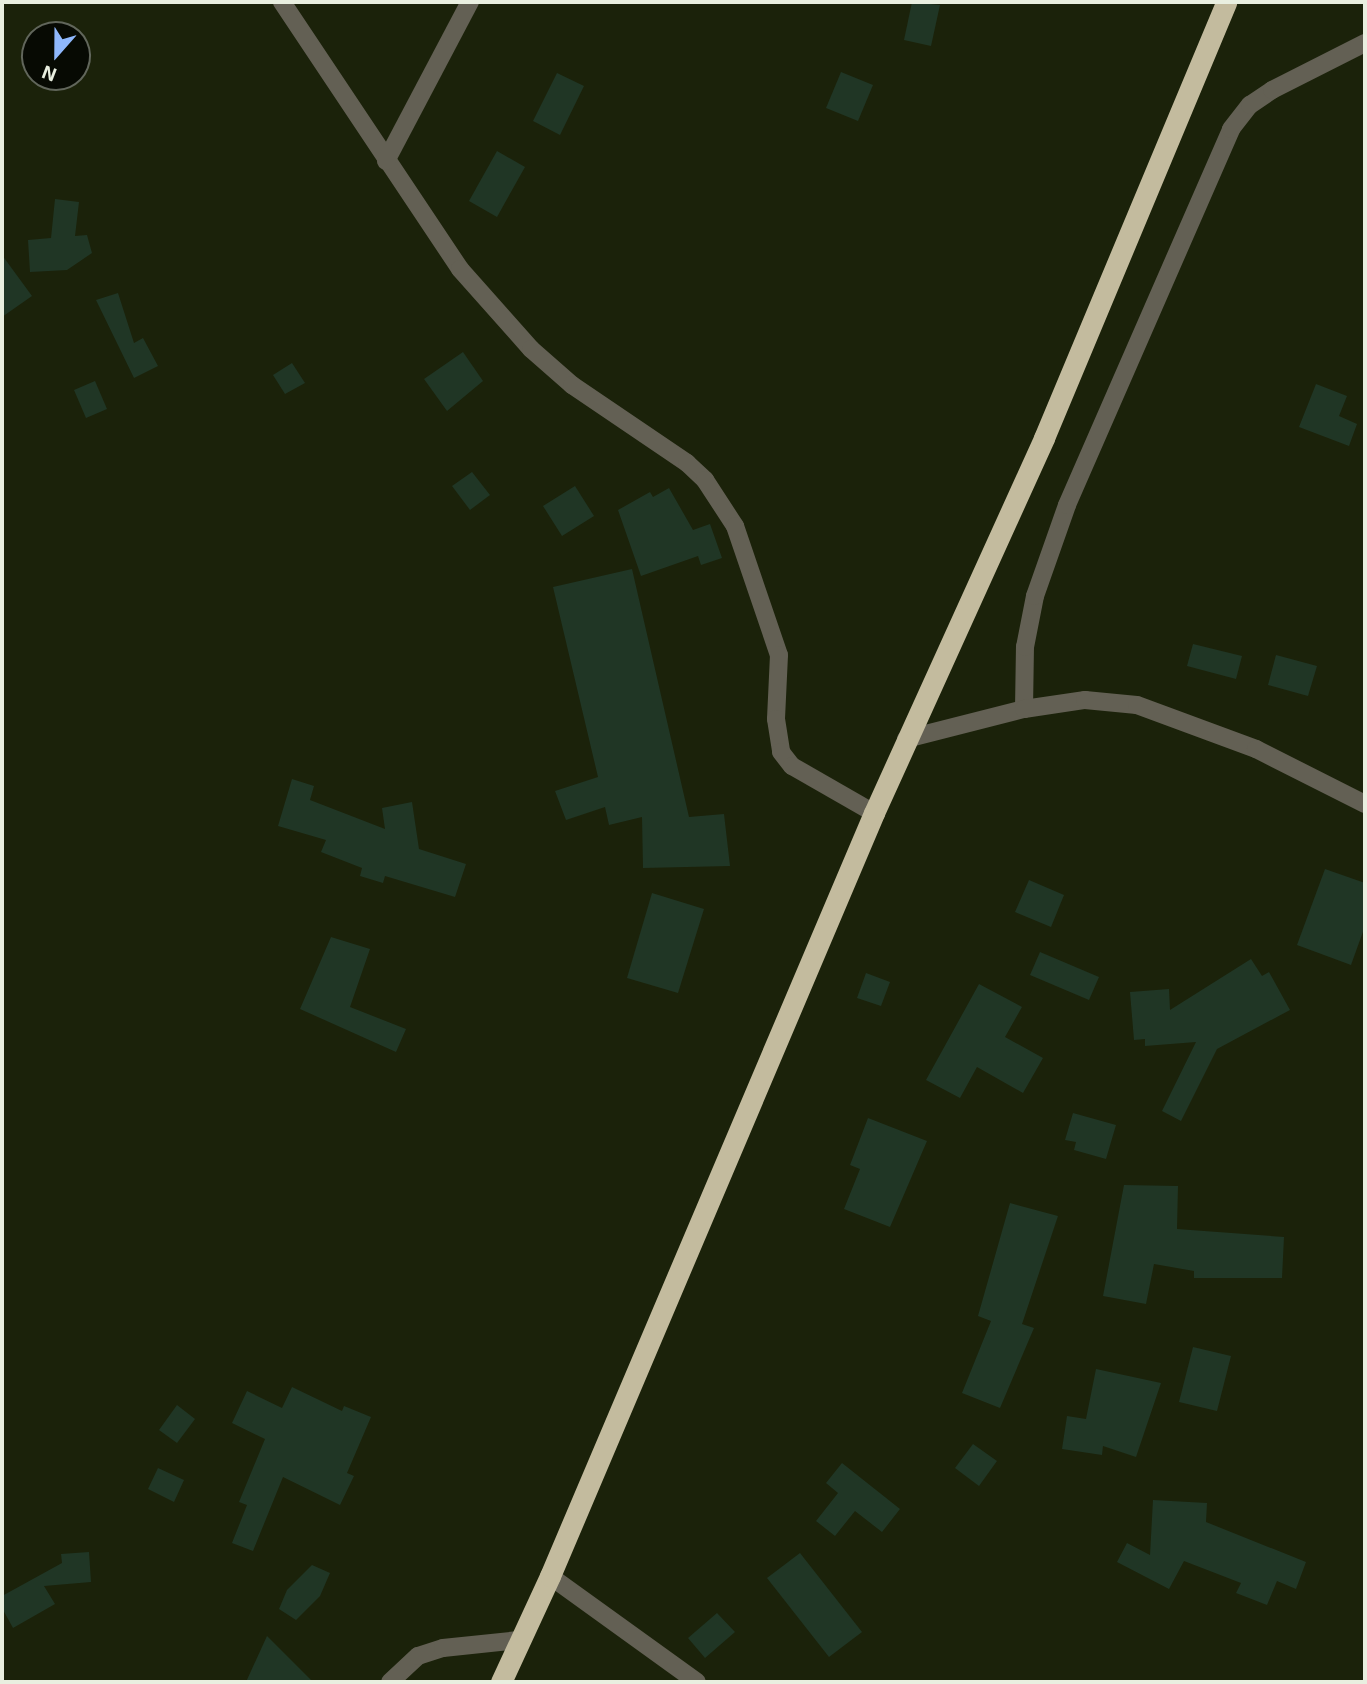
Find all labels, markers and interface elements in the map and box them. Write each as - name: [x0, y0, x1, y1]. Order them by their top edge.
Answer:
- north arrow: [21, 21, 91, 91]
- text: N: [38, 61, 60, 87]

